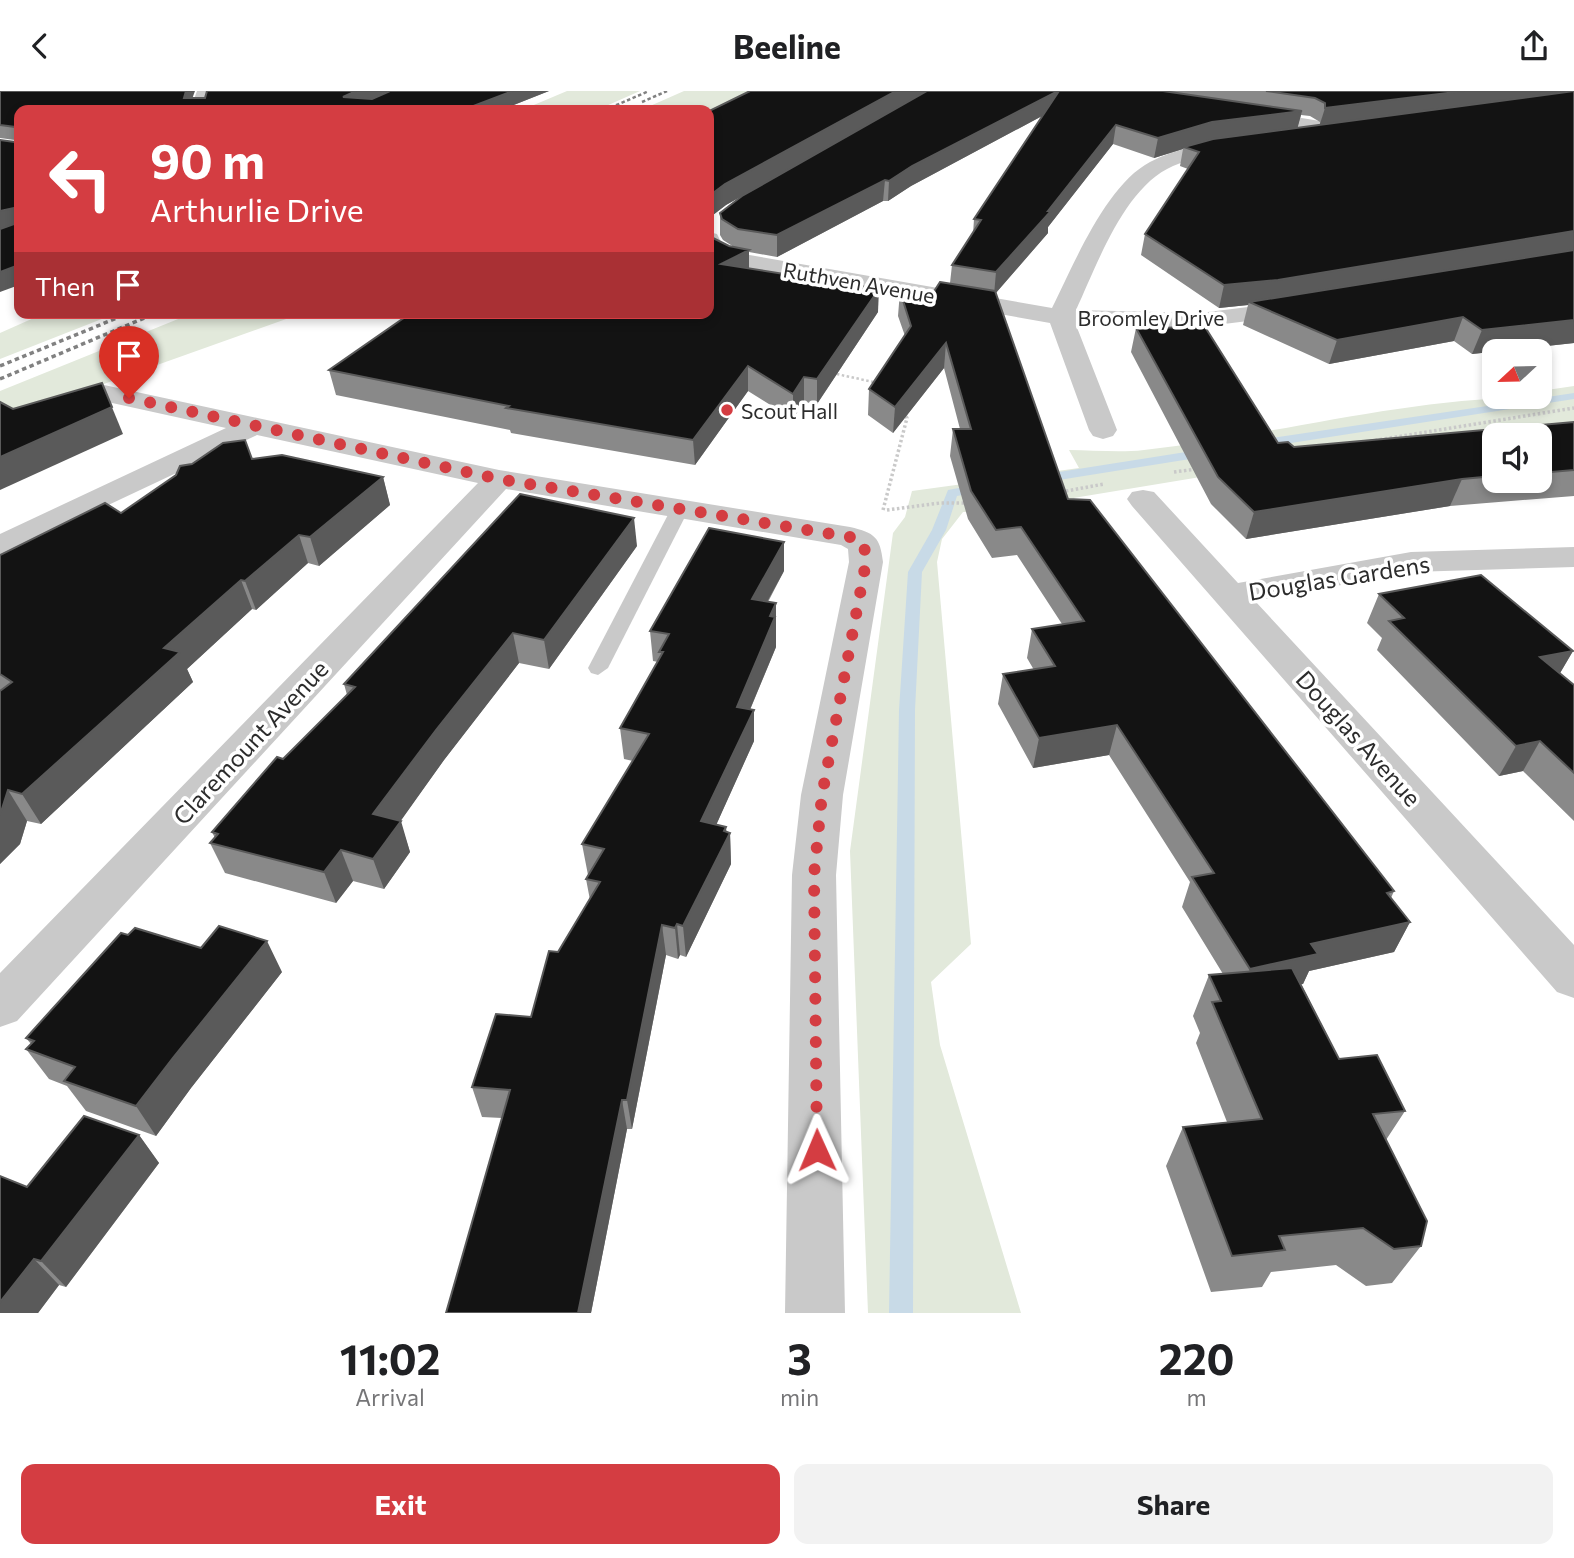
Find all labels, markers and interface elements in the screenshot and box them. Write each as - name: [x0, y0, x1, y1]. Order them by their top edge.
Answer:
- text: Beeline: [733, 26, 841, 66]
- icon: back: [21, 27, 59, 65]
- icon: share: [1515, 27, 1553, 65]
- text: 90 m: [150, 129, 265, 189]
- icon: left: [35, 133, 126, 224]
- text: Arthurlie Drive: [150, 189, 364, 229]
- street label: Ruthven Avenue: [781, 256, 937, 308]
- icon: arrive: [109, 266, 147, 304]
- text: Then: [35, 270, 95, 301]
- street label: Broomley Drive: [1078, 305, 1224, 330]
- pin: [99, 326, 159, 398]
- icon: arrive: [110, 337, 148, 375]
- north arrow: [1482, 339, 1552, 409]
- map controls: [1482, 339, 1552, 493]
- place label: Scout Hall: [741, 398, 838, 423]
- marker: Scout Hall: [719, 402, 735, 418]
- button: sound: [1482, 423, 1552, 493]
- street label: Douglas Gardens: [1246, 548, 1432, 606]
- street label: Claremount Avenue: [166, 654, 334, 830]
- street label: Douglas Avenue: [1290, 664, 1428, 812]
- position arrow: [780, 1113, 854, 1187]
- text: 11:02: [340, 1332, 440, 1384]
- text: 3: [787, 1332, 812, 1384]
- text: 220: [1159, 1332, 1234, 1384]
- text: Arrival: [355, 1383, 425, 1411]
- text: min: [780, 1383, 819, 1411]
- text: m: [1187, 1383, 1207, 1411]
- button: Exit: [21, 1464, 780, 1544]
- button: Share: [794, 1464, 1553, 1544]

